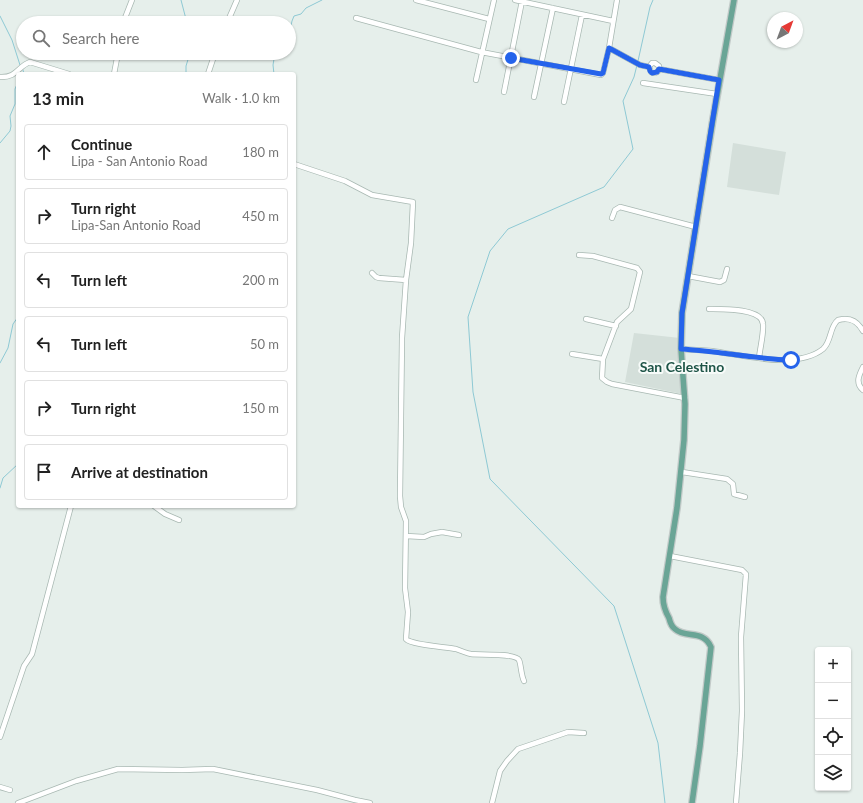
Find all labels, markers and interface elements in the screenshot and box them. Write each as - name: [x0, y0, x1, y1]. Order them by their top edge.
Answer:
- north arrow: [767, 12, 803, 48]
- search box: [16, 16, 296, 60]
- icon: search: [30, 27, 52, 49]
- text: Search here: [62, 29, 139, 47]
- route end: [502, 49, 520, 67]
- text: 13 min: [32, 88, 84, 109]
- text: Walk · 1.0 km: [202, 90, 280, 106]
- text: Continue: [71, 135, 132, 153]
- icon: ahead: [33, 141, 55, 163]
- text: 180 m: [242, 144, 279, 160]
- text: Lipa - San Antonio Road: [71, 153, 207, 169]
- text: Turn right: [71, 199, 136, 217]
- icon: right: [33, 205, 55, 227]
- text: 450 m: [242, 208, 279, 224]
- text: Lipa-San Antonio Road: [71, 217, 201, 233]
- icon: left: [33, 269, 55, 291]
- text: Turn left: [71, 271, 127, 289]
- text: 200 m: [242, 272, 279, 288]
- icon: left: [33, 333, 55, 355]
- text: Turn left: [71, 335, 127, 353]
- text: 50 m: [250, 336, 279, 352]
- route start: [782, 351, 800, 369]
- district label: San Celestino: [640, 358, 724, 375]
- icon: right: [33, 397, 55, 419]
- text: Turn right: [71, 399, 136, 417]
- text: 150 m: [242, 400, 279, 416]
- icon: arrive: [33, 461, 55, 483]
- text: Arrive at destination: [71, 463, 208, 481]
- map controls: [815, 647, 851, 791]
- button: +: [815, 647, 851, 683]
- button: −: [815, 683, 851, 719]
- button: locate: [815, 719, 851, 755]
- button: layers: [815, 755, 851, 791]

